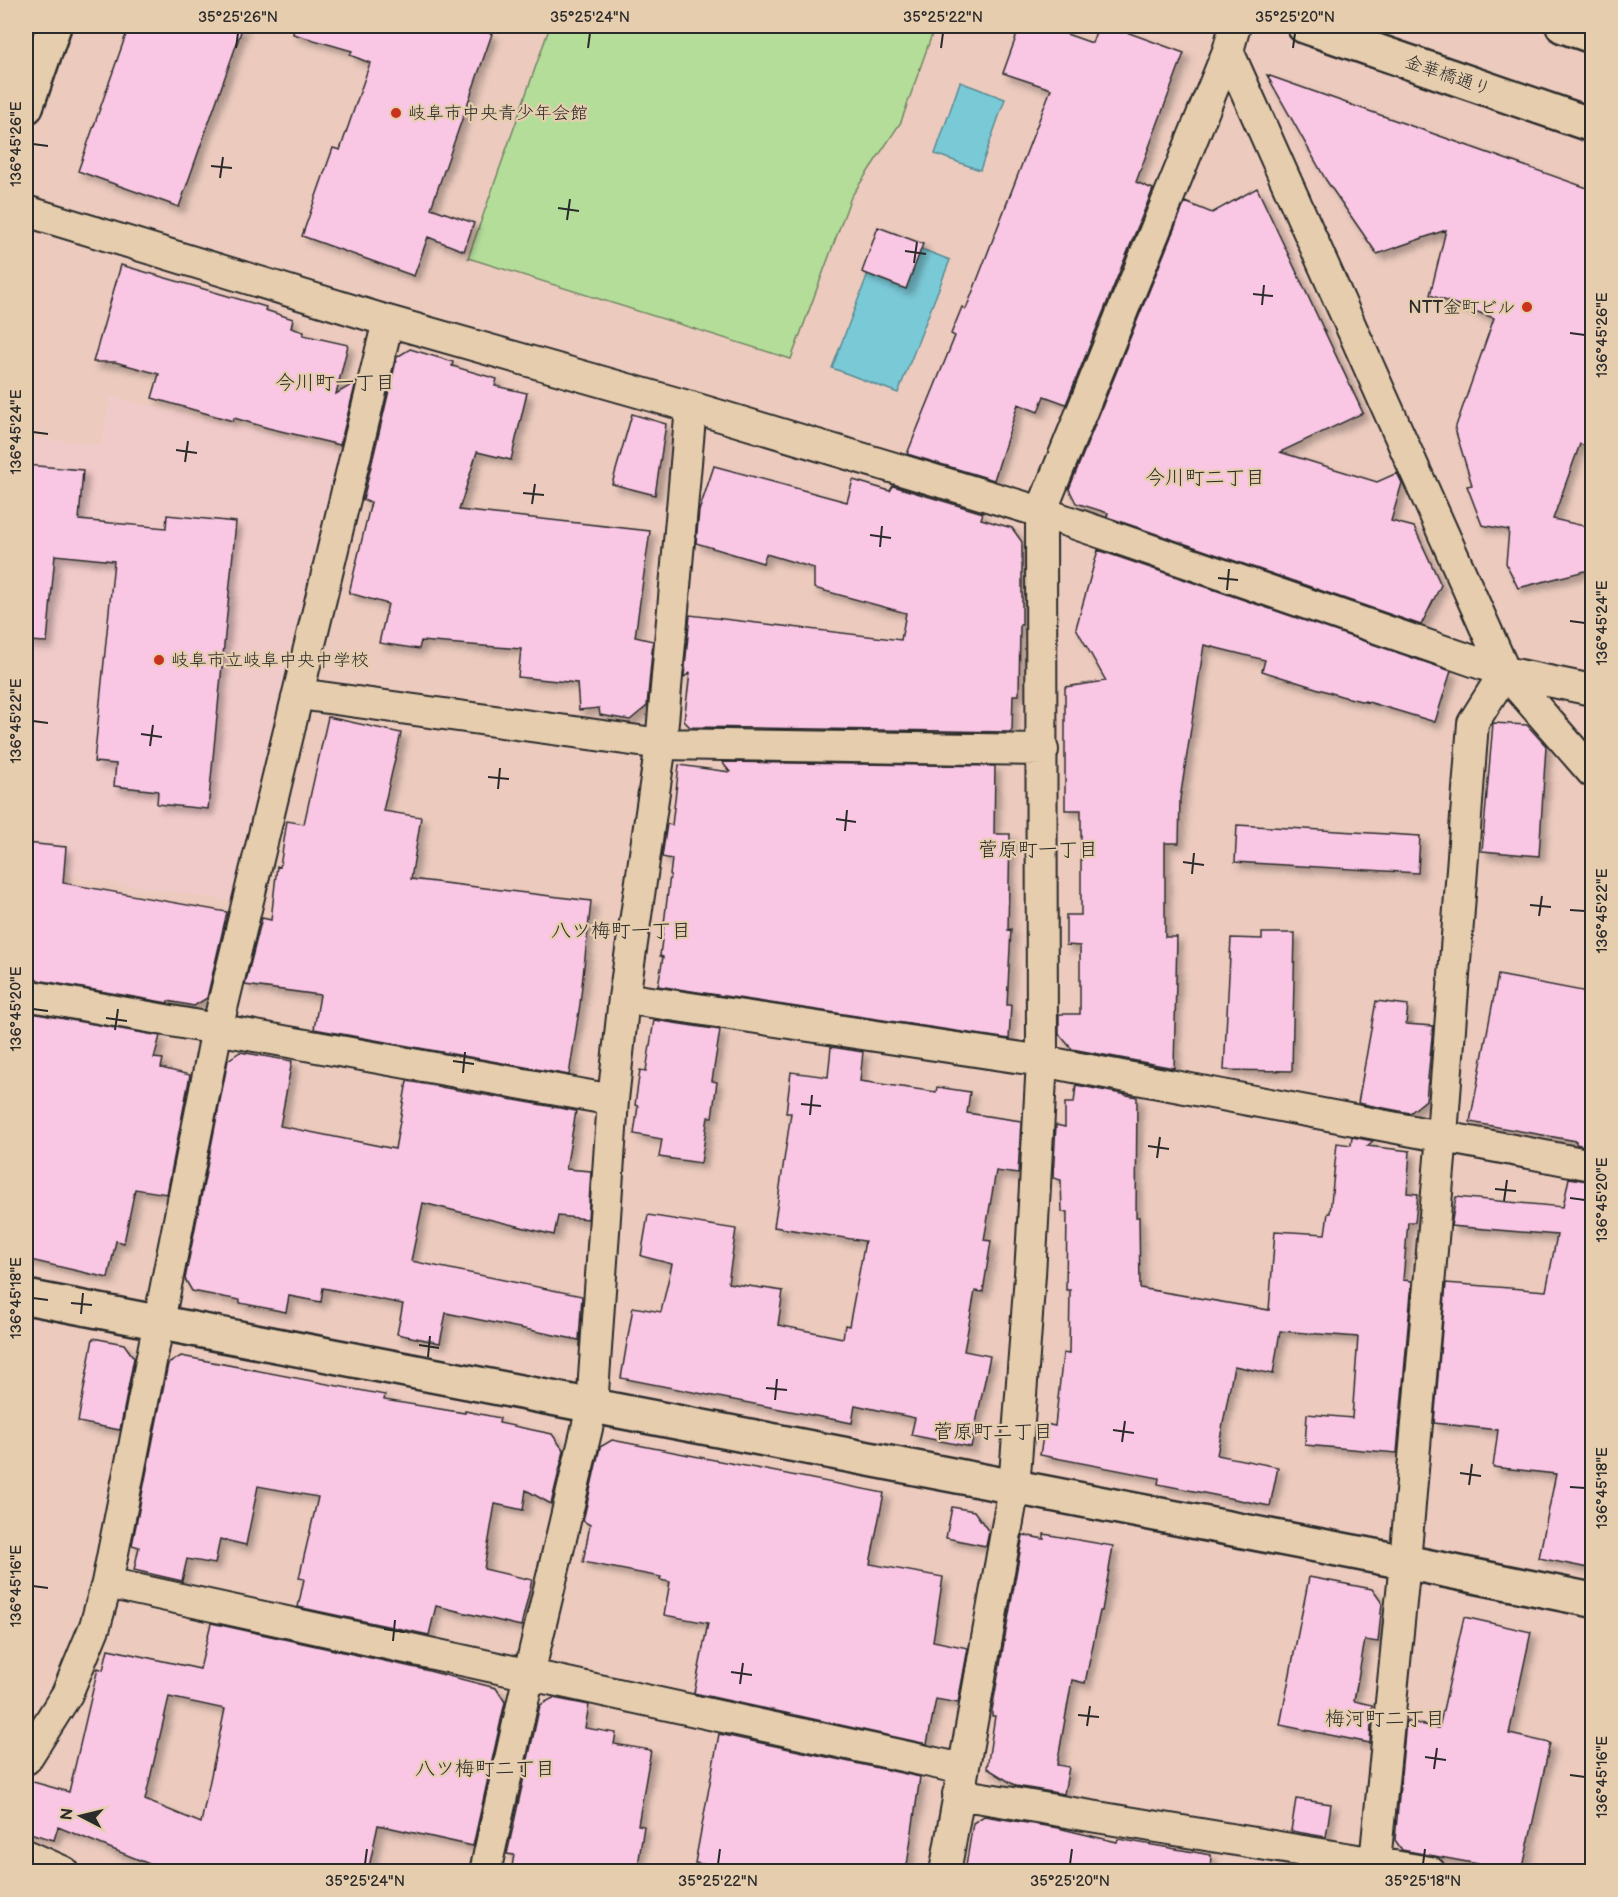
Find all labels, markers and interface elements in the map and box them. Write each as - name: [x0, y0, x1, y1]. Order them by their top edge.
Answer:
- text: 35°25'26"N: [198, 8, 278, 27]
- text: 35°25'24"N: [550, 8, 630, 27]
- text: 35°25'22"N: [903, 8, 983, 27]
- text: 35°25'20"N: [1255, 8, 1335, 27]
- street label: 金華橋通り: [1402, 51, 1494, 100]
- text: 136°45'26"E: [7, 101, 26, 187]
- place label: 岐阜市中央青少年会館: [408, 103, 588, 124]
- marker: 岐阜市中央青少年会館: [389, 106, 403, 120]
- text: 136°45'26"E: [1593, 292, 1612, 378]
- place label: NTT金町ビル: [1408, 297, 1515, 318]
- marker: NTT金町ビル: [1520, 300, 1534, 314]
- district label: 今川町一丁目: [275, 371, 395, 395]
- text: 136°45'24"E: [7, 389, 26, 475]
- district label: 今川町二丁目: [1145, 466, 1265, 490]
- text: 136°45'24"E: [1593, 580, 1612, 666]
- place label: 岐阜市立岐阜中央中学校: [171, 650, 369, 671]
- marker: 岐阜市立岐阜中央中学校: [152, 653, 166, 667]
- text: 136°45'22"E: [7, 678, 26, 764]
- district label: 菅原町一丁目: [978, 838, 1098, 862]
- text: 136°45'22"E: [1593, 868, 1612, 954]
- district label: 八ツ梅町一丁目: [551, 919, 691, 943]
- text: 136°45'20"E: [7, 966, 26, 1052]
- text: 136°45'20"E: [1593, 1157, 1612, 1243]
- text: 136°45'18"E: [7, 1257, 26, 1339]
- district label: 菅原町二丁目: [933, 1420, 1053, 1444]
- text: 136°45'18"E: [1593, 1447, 1612, 1529]
- text: 136°45'16"E: [7, 1545, 26, 1627]
- district label: 梅河町二丁目: [1325, 1707, 1445, 1731]
- text: 136°45'16"E: [1593, 1736, 1612, 1818]
- district label: 八ツ梅町二丁目: [415, 1757, 555, 1781]
- north arrow: [51, 1786, 111, 1846]
- text: N: [57, 1807, 78, 1821]
- text: 35°25'24"N: [325, 1872, 405, 1891]
- text: 35°25'22"N: [678, 1872, 758, 1891]
- text: 35°25'20"N: [1030, 1872, 1110, 1891]
- text: 35°25'18"N: [1385, 1872, 1461, 1891]

